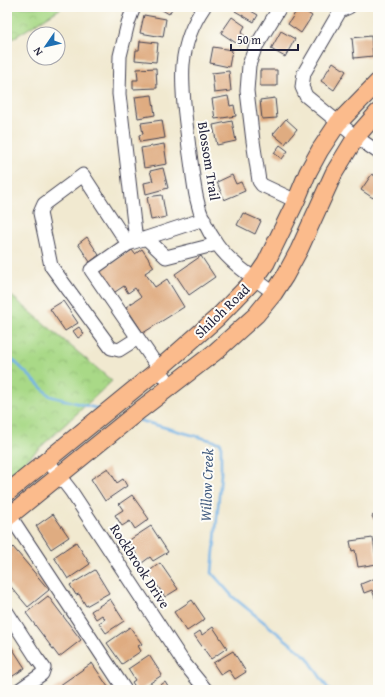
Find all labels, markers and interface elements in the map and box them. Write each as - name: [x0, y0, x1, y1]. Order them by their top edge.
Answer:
- north arrow: [26, 26, 66, 66]
- scale bar: [231, 26, 298, 52]
- text: 50 m: [237, 31, 261, 48]
- text: N: [29, 44, 46, 59]
- street label: Blossom Trail: [193, 120, 225, 202]
- street label: Shiloh Road: [190, 279, 254, 342]
- water label: Willow Creek: [195, 448, 218, 522]
- street label: Rockbrook Drive: [105, 520, 175, 612]

